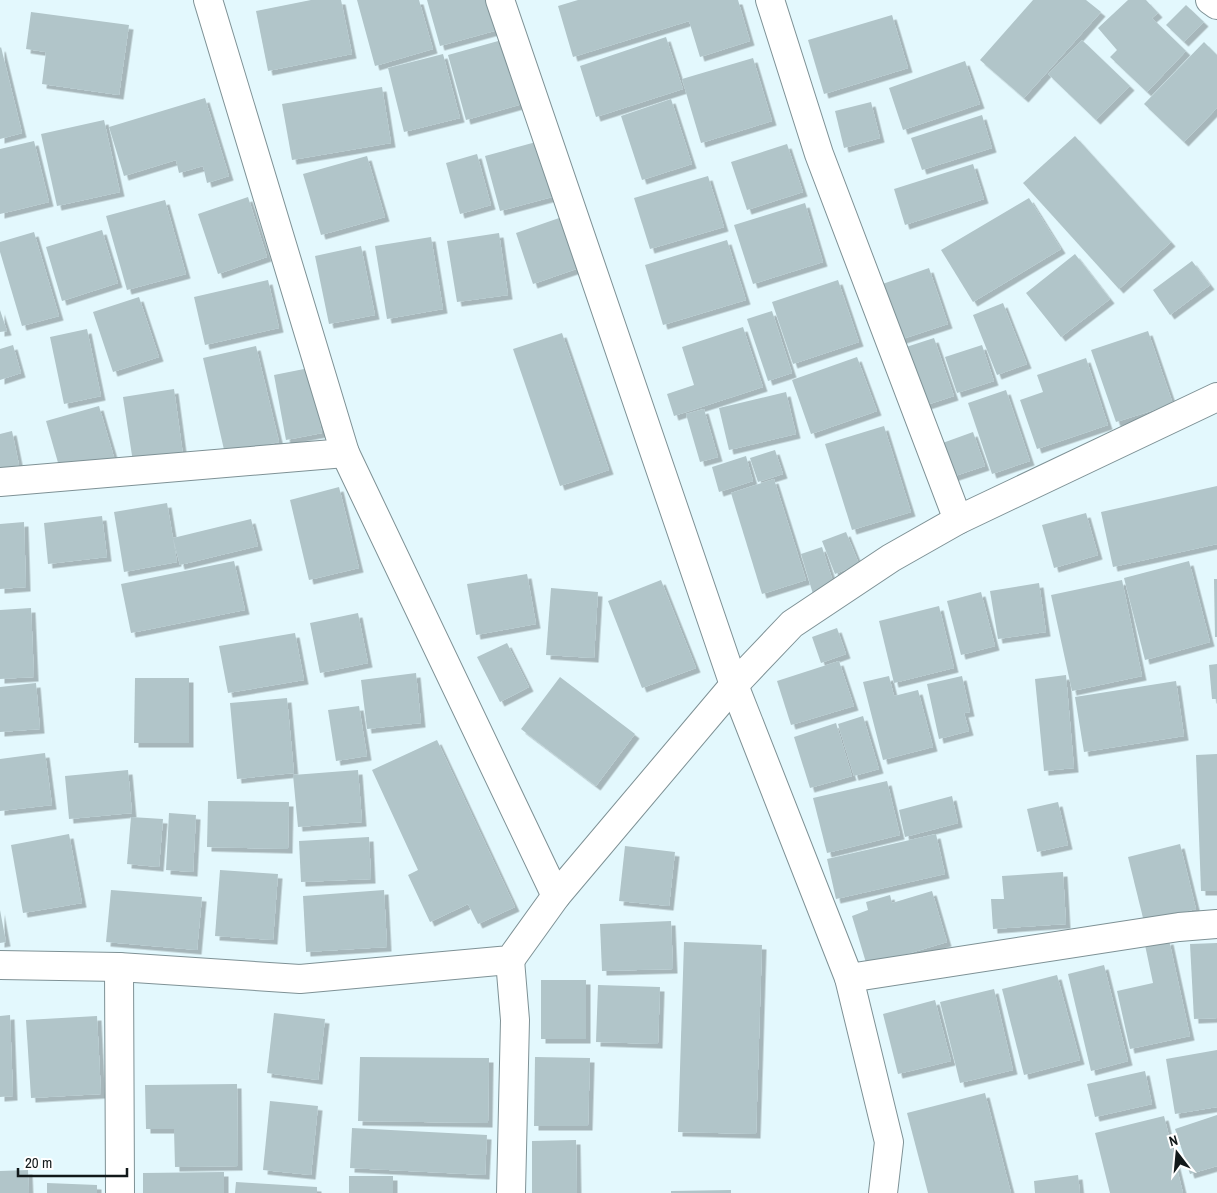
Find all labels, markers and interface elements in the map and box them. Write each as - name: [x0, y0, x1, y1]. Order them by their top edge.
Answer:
- north arrow: [1152, 1128, 1202, 1178]
- text: N: [1167, 1131, 1180, 1150]
- scale bar: [18, 1146, 126, 1178]
- text: 20 m: [25, 1152, 52, 1173]

